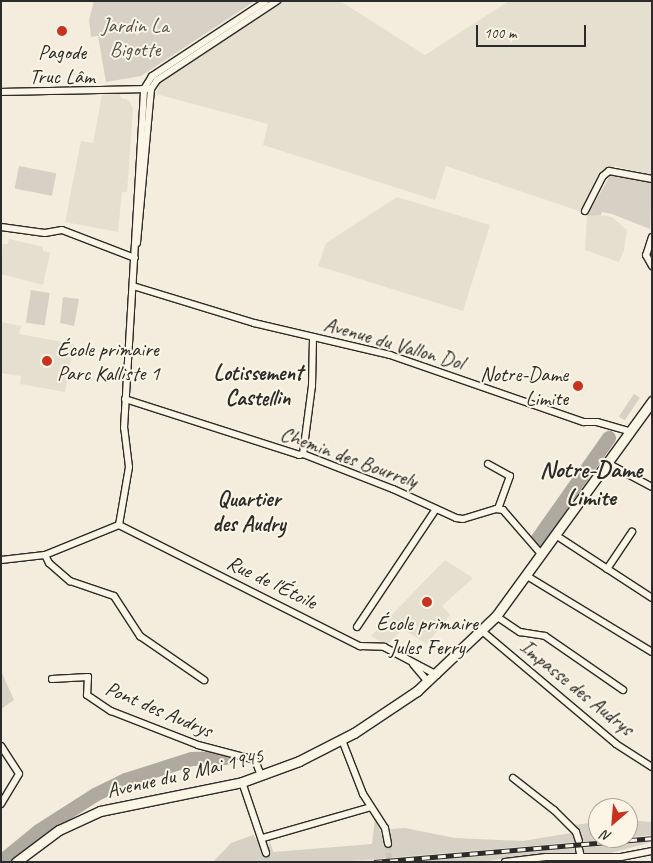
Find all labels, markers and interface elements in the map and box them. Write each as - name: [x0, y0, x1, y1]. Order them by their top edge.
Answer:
- park label: Jardin La Bigotte: [101, 12, 169, 62]
- scale bar: [478, 15, 588, 47]
- text: 100 m: [484, 24, 516, 43]
- marker: Pagode Truc Lâm: [56, 25, 68, 37]
- place label: Pagode Truc Lâm: [29, 39, 95, 89]
- street label: Avenue du Vallon Dol: [321, 311, 467, 375]
- place label: École primaire Parc Kalliste 1: [57, 336, 160, 386]
- marker: École primaire Parc Kalliste 1: [41, 355, 53, 367]
- district label: Lotissement Castellin: [214, 360, 302, 412]
- place label: Notre-Dame Limite: [480, 361, 568, 411]
- marker: Notre-Dame Limite: [572, 380, 584, 392]
- street label: Chemin des Bourrely: [277, 421, 421, 493]
- district label: Notre-Dame Limite: [540, 456, 642, 512]
- district label: Quartier des Audry: [213, 486, 285, 538]
- street label: Rue de l'Étoile: [223, 549, 321, 615]
- marker: École primaire Jules Ferry: [421, 596, 433, 608]
- place label: École primaire Jules Ferry: [377, 610, 477, 660]
- street label: Impasse des Audrys: [515, 633, 639, 741]
- street label: Pont des Audrys: [102, 675, 216, 743]
- street label: Avenue du 8 Mai 1945: [104, 743, 266, 803]
- north arrow: [588, 798, 638, 848]
- text: N: [599, 826, 614, 845]

